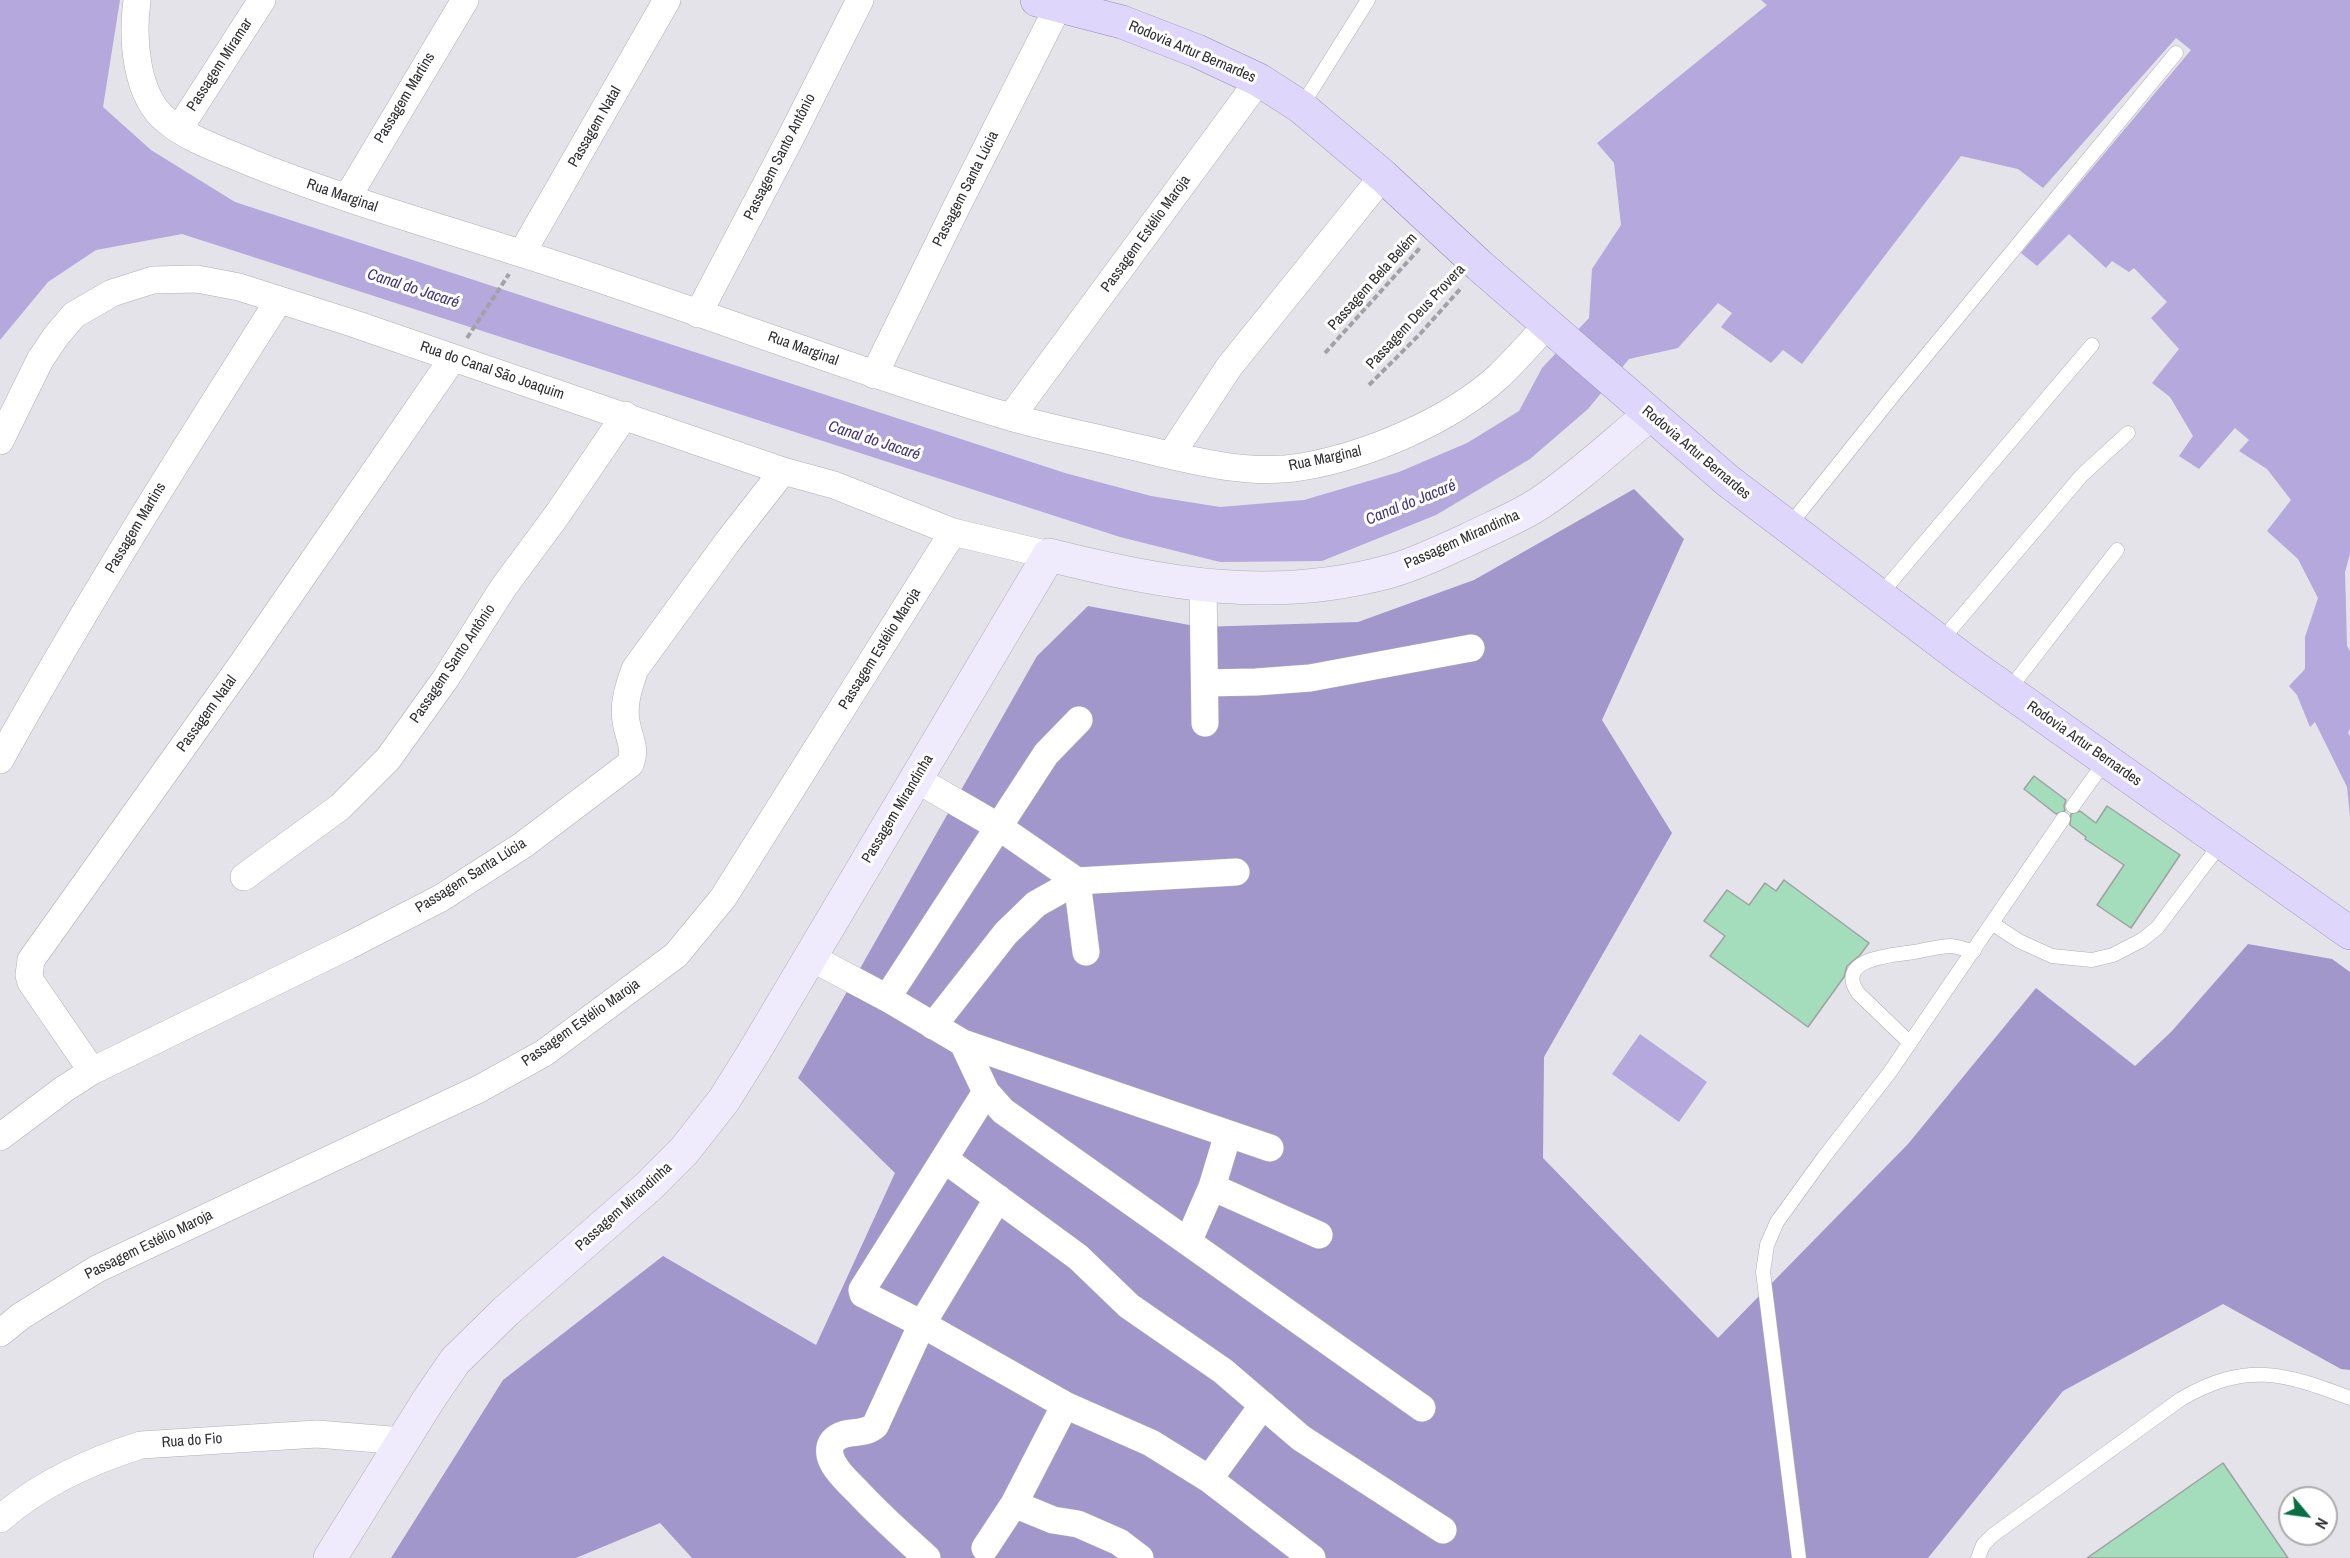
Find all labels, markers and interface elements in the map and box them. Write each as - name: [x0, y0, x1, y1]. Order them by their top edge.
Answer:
- street label: Passagem Miramar: [183, 15, 257, 115]
- street label: Rodovia Artur Bernardes: [1126, 17, 1258, 87]
- street label: Passagem Martins: [371, 49, 439, 147]
- street label: Passagem Natal: [565, 83, 625, 171]
- street label: Passagem Santo Antônio: [740, 91, 820, 223]
- street label: Passagem Santa Lúcia: [929, 128, 1003, 250]
- street label: Passagem Estélio Maroja: [1098, 172, 1194, 296]
- street label: Rua Marginal: [304, 175, 380, 217]
- street label: Passagem Bela Belém: [1325, 230, 1421, 334]
- street label: Passagem Deus Provera: [1363, 261, 1469, 373]
- water label: Canal do Jacaré: [365, 265, 461, 313]
- street label: Rua Marginal: [765, 328, 841, 370]
- street label: Rua do Canal São Joaquim: [418, 338, 566, 404]
- street label: Rodovia Artur Bernardes: [1638, 402, 1754, 504]
- water label: Canal do Jacaré: [826, 417, 922, 465]
- street label: Rua Marginal: [1287, 443, 1363, 475]
- water label: Canal do Jacaré: [1363, 476, 1459, 530]
- street label: Passagem Martins: [102, 479, 170, 577]
- street label: Passagem Mirandinha: [1402, 507, 1522, 573]
- street label: Passagem Estélio Maroja: [835, 585, 925, 713]
- street label: Passagem Santo Antônio: [407, 601, 499, 727]
- street label: Passagem Natal: [173, 672, 241, 756]
- street label: Rodovia Artur Bernardes: [2023, 698, 2145, 790]
- street label: Passagem Mirandinha: [858, 751, 938, 867]
- street label: Passagem Santa Lúcia: [412, 835, 530, 917]
- street label: Passagem Estélio Maroja: [518, 975, 644, 1071]
- street label: Passagem Mirandinha: [572, 1159, 676, 1255]
- street label: Passagem Estélio Maroja: [82, 1206, 216, 1284]
- street label: Rua do Fio: [161, 1430, 223, 1452]
- north arrow: [2278, 1486, 2338, 1546]
- text: N: [2310, 1514, 2334, 1533]

